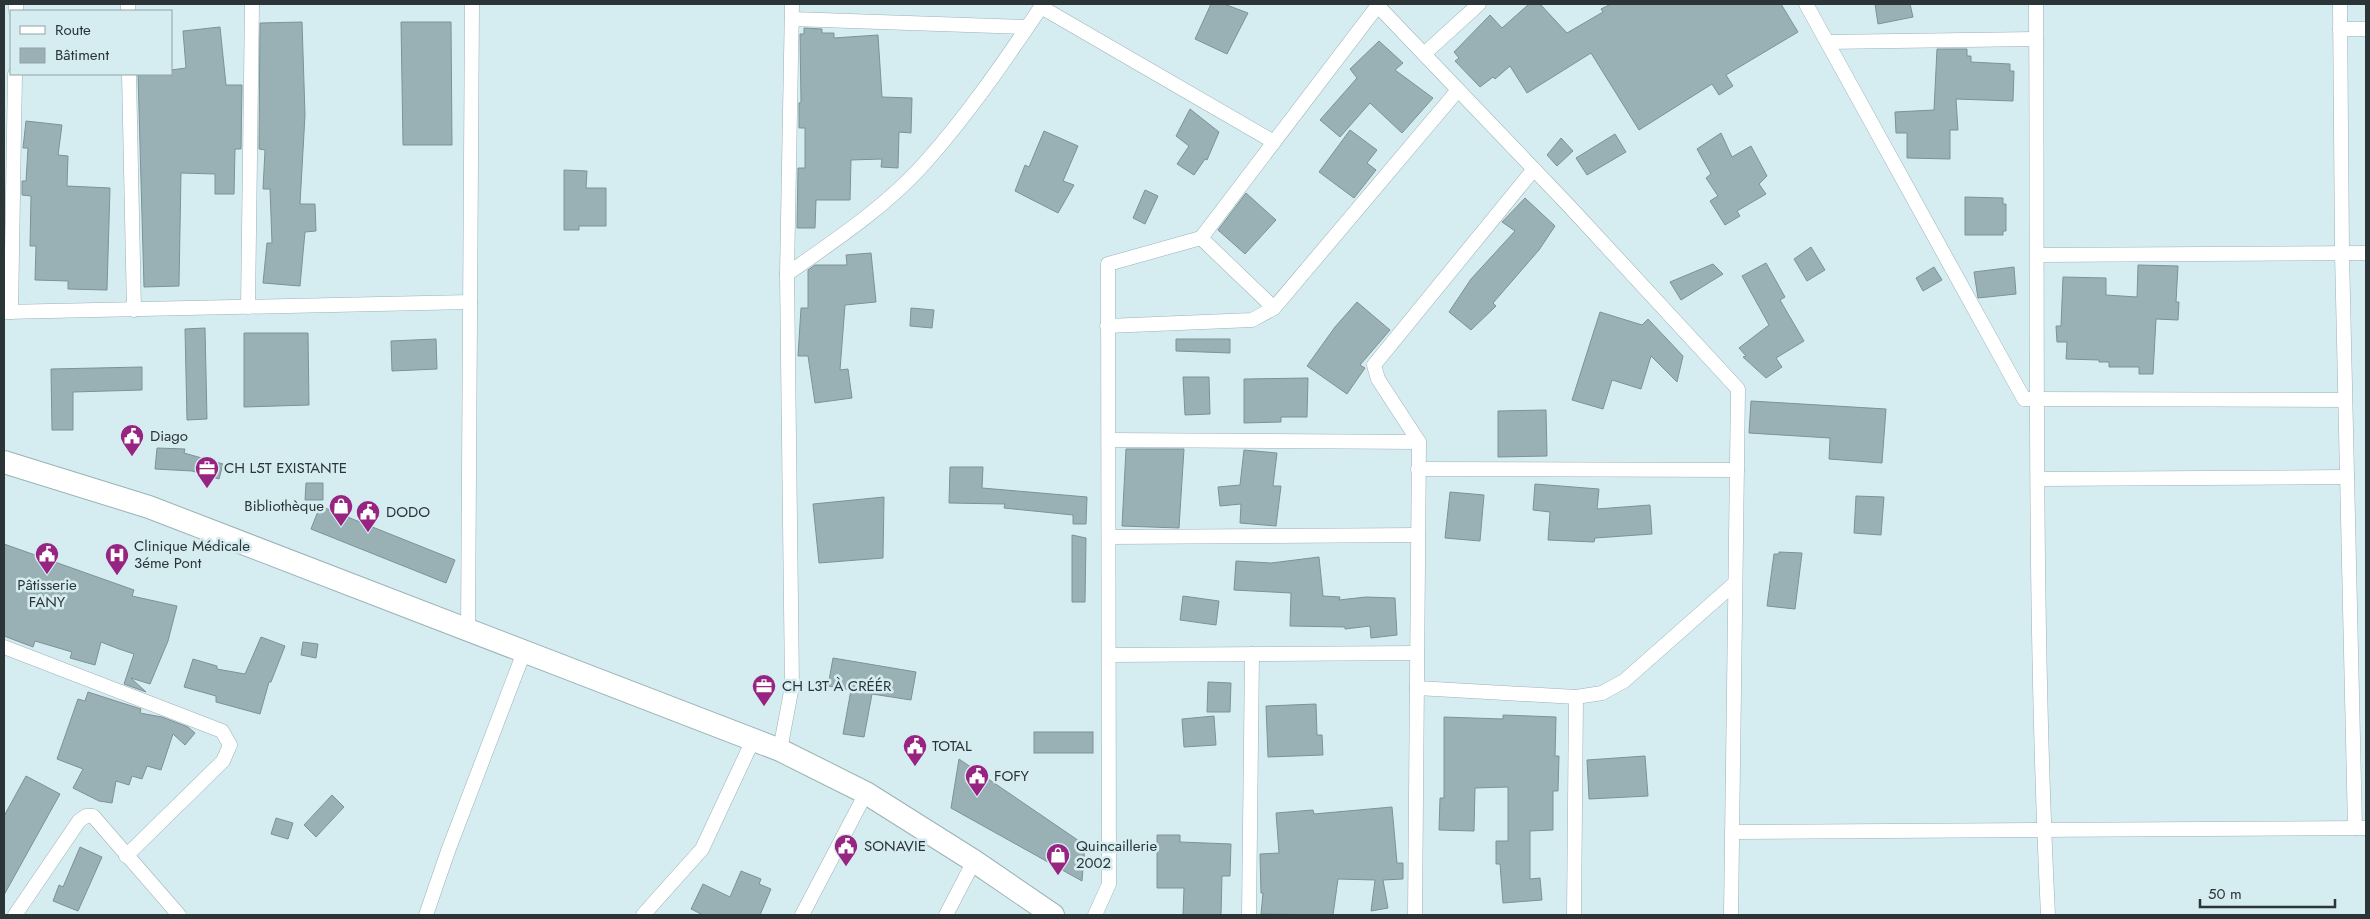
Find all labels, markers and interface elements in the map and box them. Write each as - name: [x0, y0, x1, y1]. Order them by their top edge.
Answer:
- legend: [10, 10, 172, 75]
- text: Route: [55, 19, 91, 41]
- text: Bâtiment: [55, 44, 109, 66]
- public building icon: Diago: [119, 423, 145, 457]
- place label: Diago: [150, 425, 188, 447]
- office icon: CH L5T EXISTANTE: [194, 455, 220, 489]
- place label: CH L5T EXISTANTE: [224, 457, 347, 479]
- shop icon: Bibliothèque: [328, 493, 354, 527]
- place label: Bibliothèque: [244, 495, 324, 517]
- public building icon: DODO: [355, 499, 381, 533]
- place label: DODO: [386, 501, 430, 523]
- place label: Clinique Médicale 3éme Pont: [134, 535, 250, 574]
- public building icon: Pâtisserie FANY: [34, 541, 60, 575]
- hospital icon: Clinique Médicale 3éme Pont: [104, 542, 130, 576]
- place label: Pâtisserie FANY: [17, 574, 77, 613]
- office icon: CH L3T À CRÉÉR: [751, 673, 777, 707]
- place label: CH L3T À CRÉÉR: [782, 675, 892, 697]
- public building icon: TOTAL: [902, 733, 928, 767]
- place label: TOTAL: [932, 735, 972, 757]
- public building icon: FOFY: [964, 763, 990, 797]
- place label: FOFY: [994, 765, 1029, 787]
- public building icon: SONAVIE: [833, 833, 859, 867]
- place label: SONAVIE: [864, 835, 926, 857]
- place label: Quincaillerie 2002: [1076, 835, 1157, 874]
- shop icon: Quincaillerie 2002: [1045, 842, 1071, 876]
- scale bar: [2200, 876, 2335, 908]
- text: 50 m: [2208, 883, 2242, 905]

